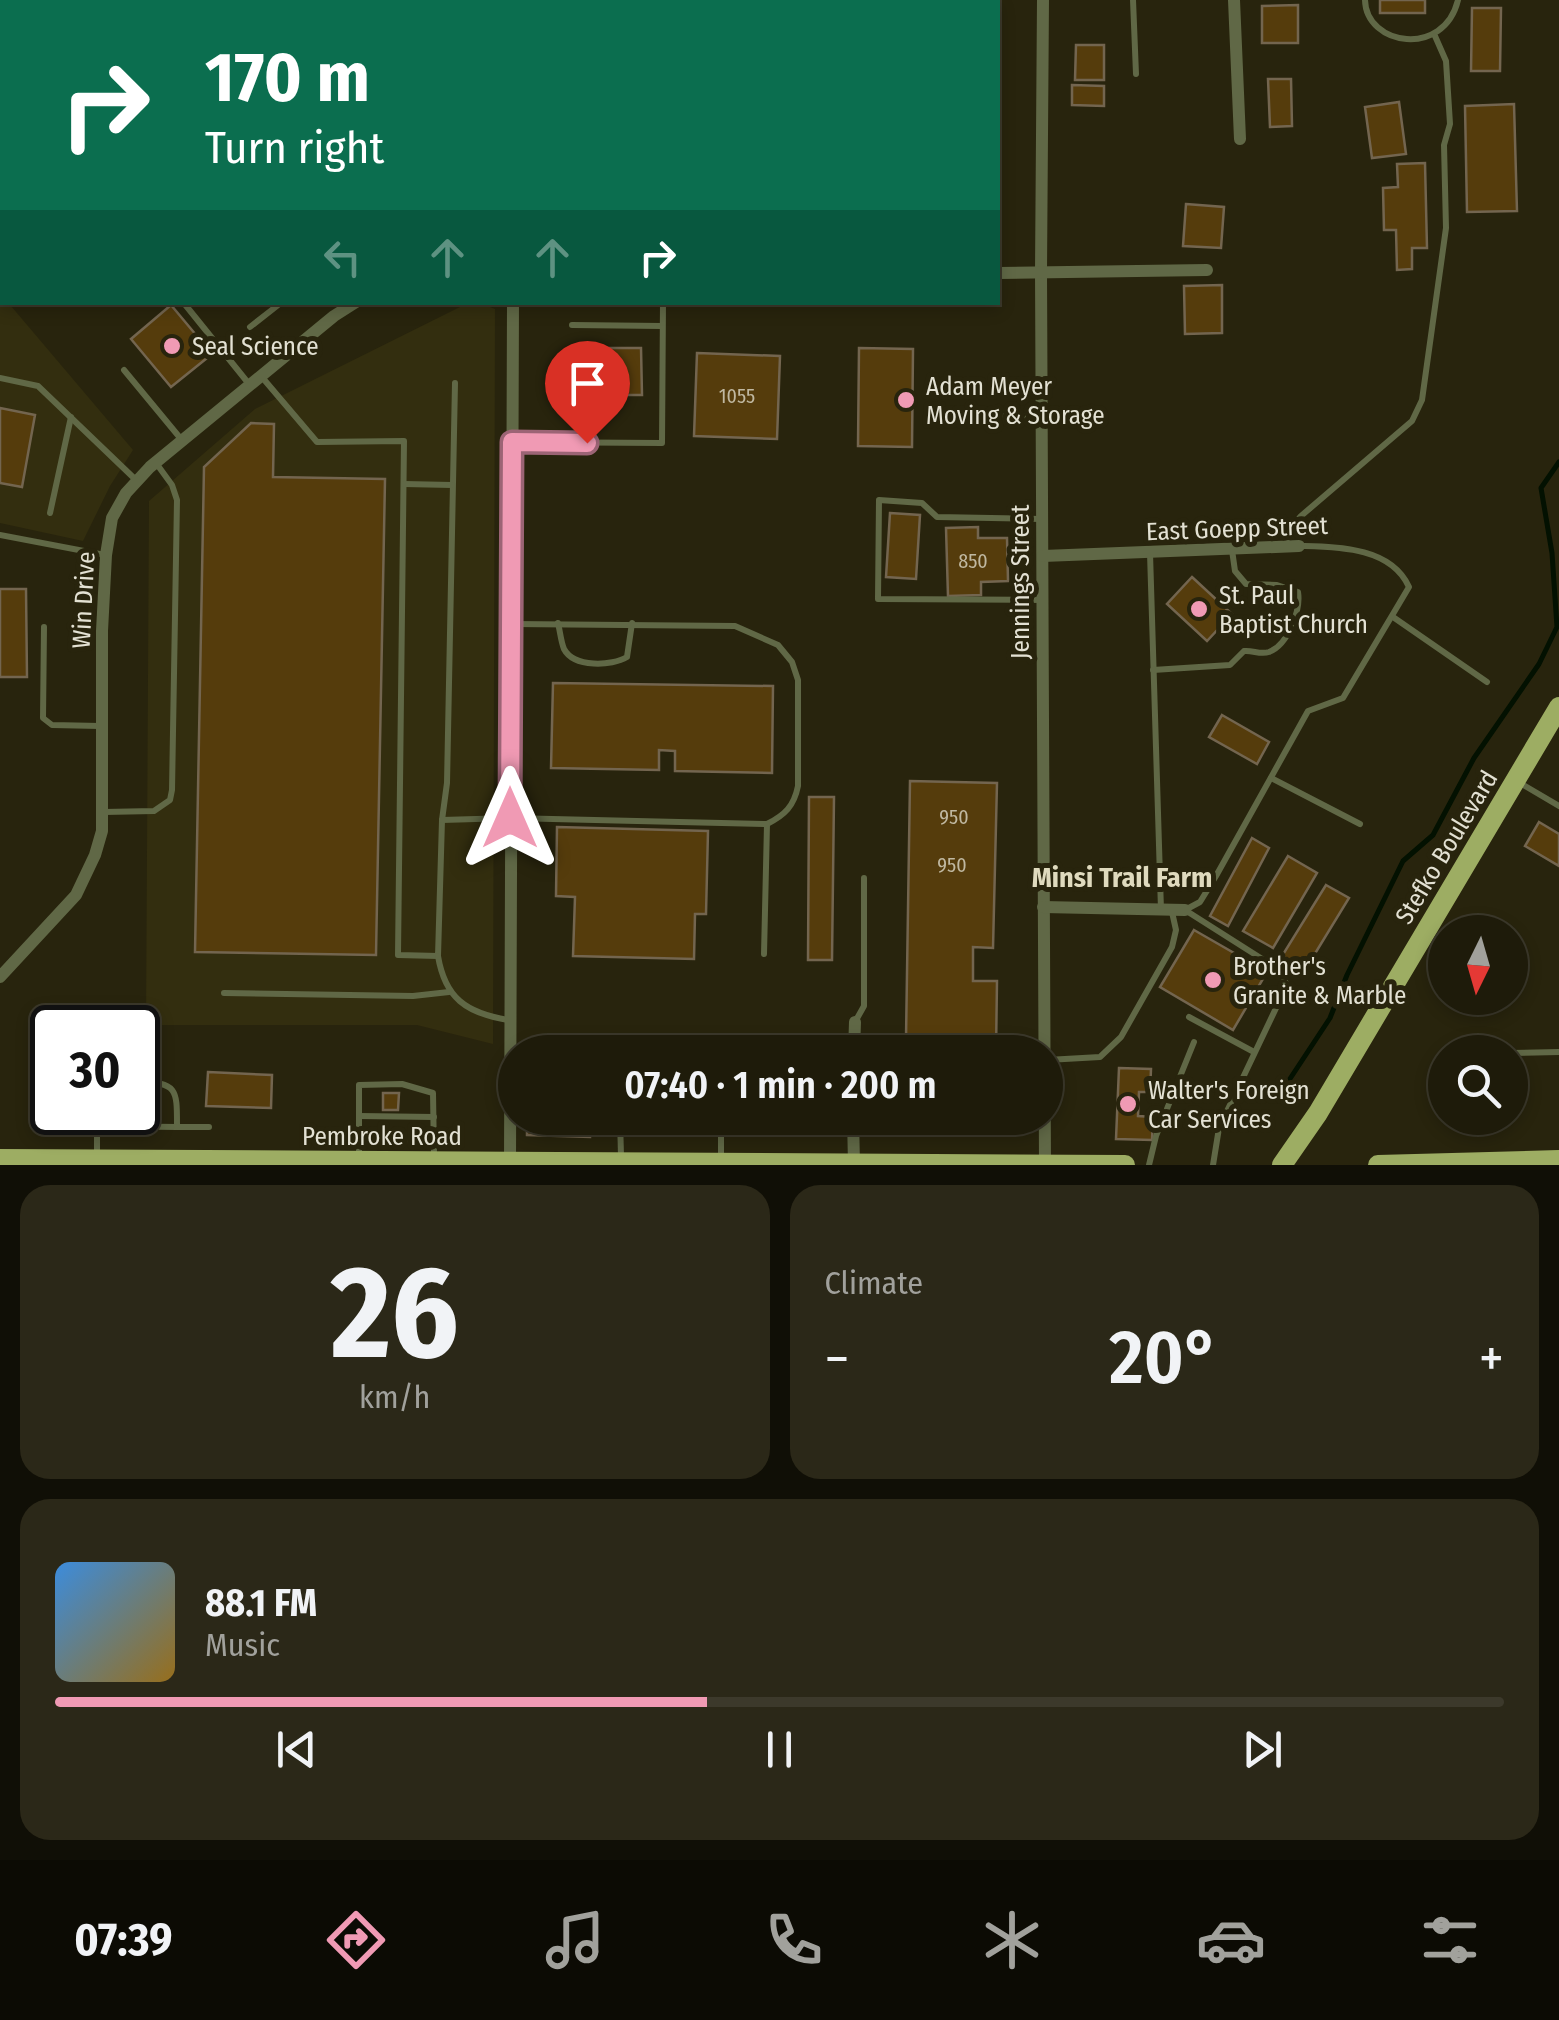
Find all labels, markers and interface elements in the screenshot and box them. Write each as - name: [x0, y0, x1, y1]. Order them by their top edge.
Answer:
- text: 170 m: [205, 36, 370, 120]
- icon: right: [40, 40, 170, 170]
- text: Turn right: [205, 121, 384, 175]
- icon: left: [315, 230, 370, 285]
- icon: ahead: [420, 230, 475, 285]
- icon: ahead: [525, 230, 580, 285]
- icon: right: [630, 230, 685, 285]
- place label: Seal Science: [192, 332, 319, 362]
- marker: Seal Science: [161, 335, 183, 357]
- pin: [545, 341, 630, 444]
- icon: arrive: [560, 356, 615, 411]
- place label: Adam Meyer Moving & Storage: [926, 372, 1105, 431]
- house number: 1055: [719, 384, 755, 408]
- marker: Adam Meyer Moving & Storage: [895, 389, 917, 411]
- street label: Jennings Street: [1006, 504, 1036, 659]
- street label: East Goepp Street: [1146, 511, 1329, 547]
- house number: 850: [958, 549, 988, 573]
- street label: Win Drive: [66, 551, 102, 649]
- place label: St. Paul Baptist Church: [1219, 581, 1368, 640]
- marker: St. Paul Baptist Church: [1188, 598, 1210, 620]
- street label: Stefko Boulevard: [1389, 765, 1504, 930]
- position arrow: [458, 766, 562, 870]
- house number: 950: [939, 805, 969, 829]
- house number: 950: [937, 853, 967, 877]
- district label: Minsi Trail Farm: [1032, 861, 1212, 894]
- north arrow: [1428, 915, 1528, 1015]
- map controls: [1428, 915, 1528, 1135]
- place label: Brother's Granite & Marble: [1233, 952, 1406, 1011]
- marker: Brother's Granite & Marble: [1202, 969, 1224, 991]
- speed limit sign: 30: [30, 1005, 160, 1135]
- button: search: [1428, 1035, 1528, 1135]
- text: 07:40 · 1 min · 200 m: [624, 1062, 937, 1108]
- place label: Walter's Foreign Car Services: [1148, 1076, 1310, 1135]
- marker: Walter's Foreign Car Services: [1117, 1093, 1139, 1115]
- street label: Pembroke Road: [302, 1122, 462, 1152]
- text: 26: [331, 1235, 459, 1391]
- text: Climate: [825, 1264, 923, 1302]
- text: 20°: [1109, 1313, 1219, 1403]
- text: −: [825, 1326, 849, 1392]
- text: +: [1479, 1326, 1504, 1392]
- text: km/h: [359, 1378, 430, 1416]
- text: 88.1 FM: [205, 1580, 317, 1626]
- text: Music: [205, 1626, 280, 1664]
- icon: previous: [269, 1722, 324, 1777]
- icon: pause: [752, 1722, 807, 1777]
- icon: next: [1235, 1722, 1290, 1777]
- icon: directions: [321, 1905, 391, 1975]
- icon: music: [540, 1905, 610, 1975]
- icon: phone: [759, 1905, 829, 1975]
- icon: climate: [977, 1905, 1047, 1975]
- icon: car: [1196, 1905, 1266, 1975]
- icon: filters: [1415, 1905, 1485, 1975]
- text: 07:39: [74, 1913, 172, 1967]

